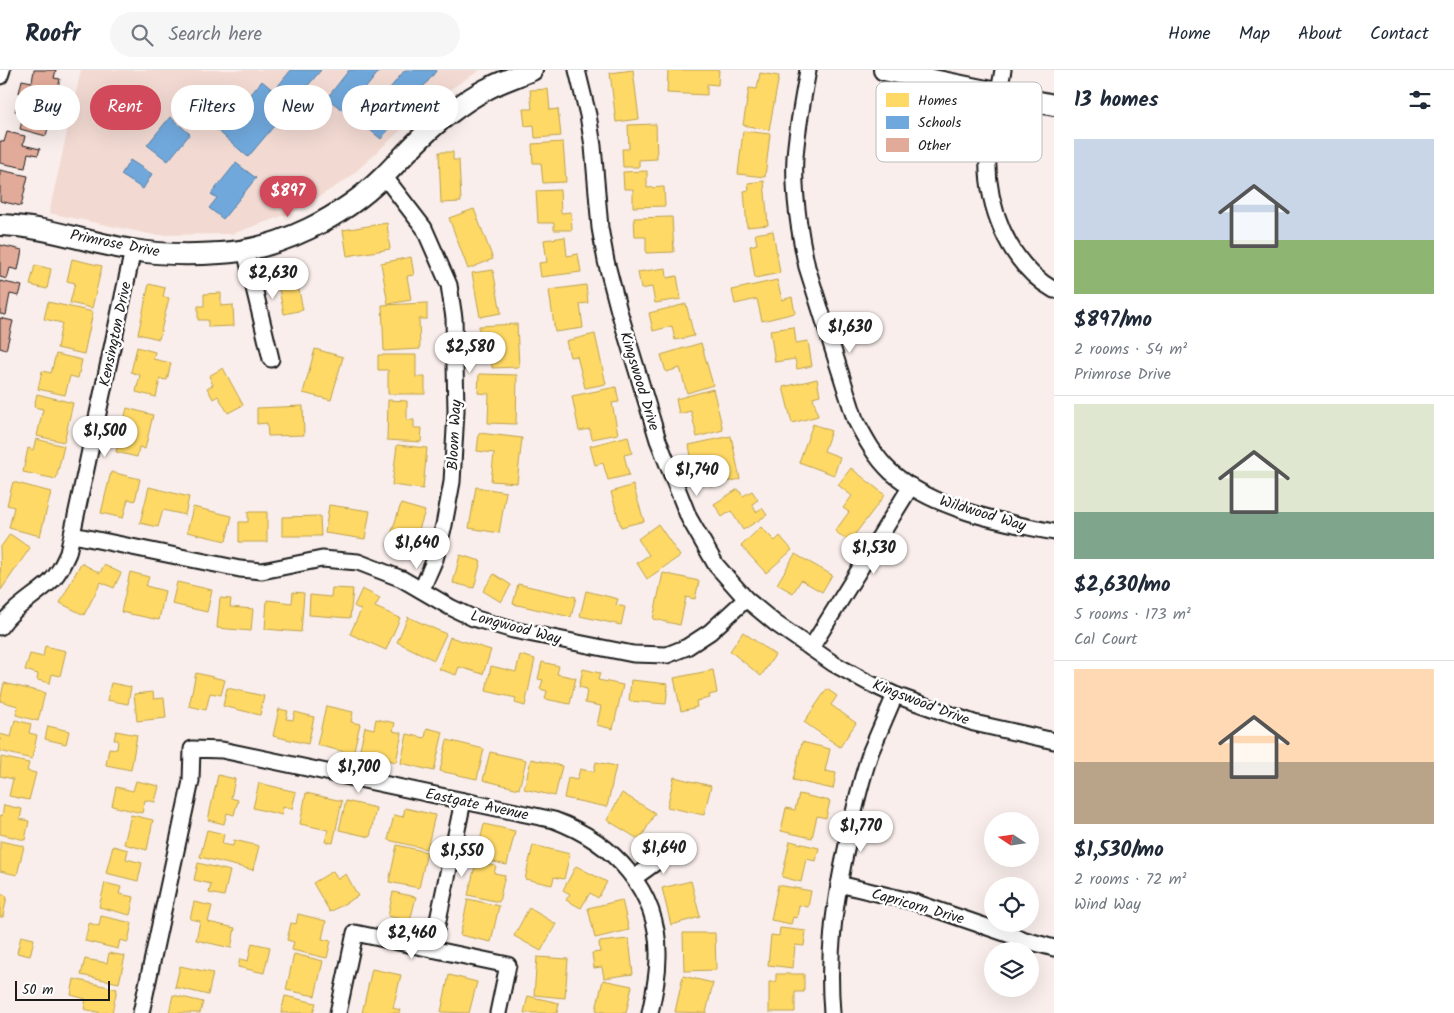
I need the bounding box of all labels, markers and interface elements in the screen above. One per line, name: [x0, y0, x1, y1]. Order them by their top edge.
search box: [110, 12, 460, 57]
text: Roofr: [25, 15, 80, 54]
text: Search here: [168, 20, 262, 50]
text: Home: [1168, 20, 1211, 49]
text: Map: [1239, 20, 1270, 49]
text: About: [1298, 20, 1342, 49]
text: Contact: [1370, 20, 1429, 49]
icon: search: [128, 21, 156, 49]
legend: [876, 82, 1042, 162]
text: 13 homes: [1074, 84, 1159, 117]
chip: Buy: [15, 85, 80, 130]
chip: Rent: [90, 85, 161, 130]
chip: Filters: [171, 85, 254, 130]
chip: New: [264, 85, 332, 130]
chip: Apartment: [342, 85, 458, 130]
icon: filters: [1406, 86, 1434, 114]
text: Homes: [918, 90, 957, 112]
text: Schools: [918, 112, 961, 134]
text: Other: [918, 135, 952, 157]
icon: home: [1209, 171, 1299, 261]
pin: $897: [258, 176, 318, 218]
text: $897: [271, 179, 305, 204]
street label: Primrose Drive: [68, 224, 162, 264]
pin: $2,630: [232, 258, 314, 300]
text: $2,630: [249, 261, 297, 286]
street label: Kensington Drive: [93, 279, 139, 389]
text: $897/mo: [1074, 304, 1152, 337]
pin: $1,630: [809, 312, 891, 354]
text: $1,630: [828, 315, 872, 340]
street label: Kingswood Drive: [613, 329, 666, 434]
pin: $2,580: [429, 332, 511, 374]
text: $2,580: [446, 335, 494, 360]
text: 2 rooms · 54 m²: [1074, 337, 1187, 362]
text: Primrose Drive: [1074, 362, 1171, 387]
street label: Bloom Way: [441, 398, 469, 471]
pin: $1,500: [64, 416, 146, 458]
text: $1,500: [83, 419, 127, 444]
icon: home: [1209, 437, 1299, 527]
pin: $1,740: [656, 454, 738, 497]
text: $1,740: [676, 458, 718, 483]
street label: Wildwood Way: [936, 489, 1030, 539]
pin: $1,640: [376, 528, 458, 570]
text: $1,640: [395, 531, 439, 556]
pin: $1,530: [833, 532, 915, 575]
text: $1,530: [852, 536, 896, 561]
text: $2,630/mo: [1074, 569, 1171, 602]
text: 5 rooms · 173 m²: [1074, 602, 1191, 627]
street label: Longwood Way: [468, 604, 565, 652]
text: Cal Court: [1074, 627, 1137, 652]
street label: Kingswood Drive: [869, 673, 973, 733]
icon: home: [1209, 702, 1299, 792]
pin: $1,700: [318, 752, 400, 794]
text: $1,700: [338, 755, 380, 780]
street label: Eastgate Avenue: [423, 782, 531, 828]
pin: $1,770: [820, 810, 902, 853]
north arrow: [984, 812, 1039, 868]
map controls: [984, 812, 1039, 997]
text: $1,770: [840, 814, 882, 839]
pin: $1,640: [623, 832, 705, 875]
text: $1,530/mo: [1074, 834, 1164, 867]
pin: $1,550: [421, 836, 503, 878]
text: $1,640: [642, 836, 686, 861]
text: $1,550: [441, 839, 483, 864]
text: 2 rooms · 72 m²: [1074, 867, 1186, 892]
button: locate: [984, 877, 1039, 932]
street label: Capricorn Drive: [869, 882, 967, 932]
text: Wind Way: [1074, 892, 1141, 917]
pin: $2,460: [371, 918, 453, 960]
text: $2,460: [388, 921, 436, 946]
button: layers: [984, 942, 1039, 997]
scale bar: [15, 978, 110, 1001]
text: 50 m: [22, 979, 53, 1001]

